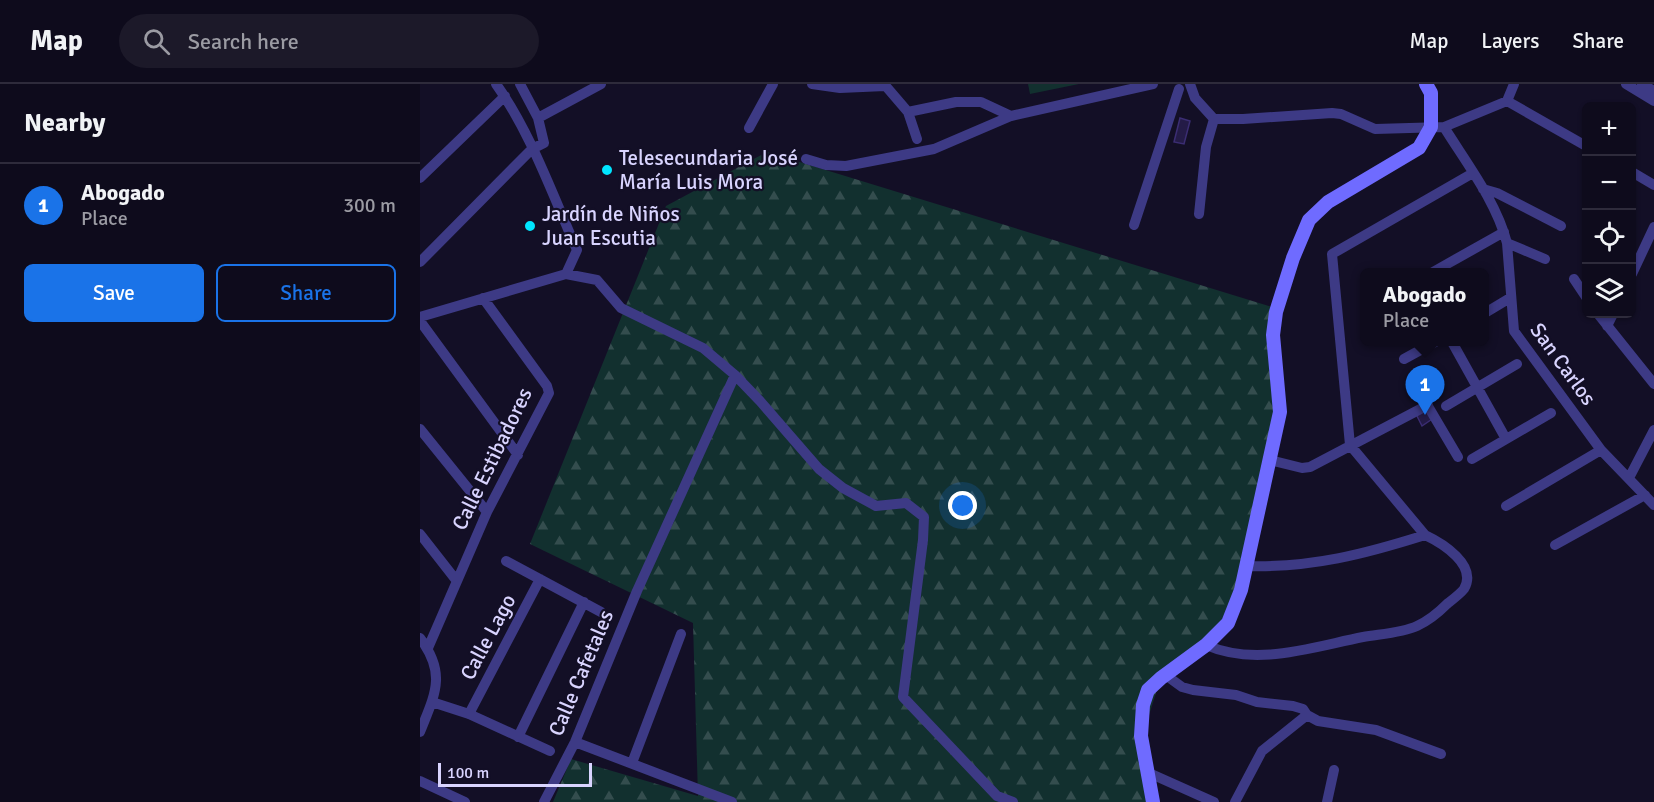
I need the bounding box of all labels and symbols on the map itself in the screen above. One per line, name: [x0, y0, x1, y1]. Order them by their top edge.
place label: Telesecundaria José María Luis Mora: [619, 145, 798, 195]
marker: Telesecundaria José María Luis Mora: [600, 163, 614, 177]
place label: Jardín de Niños Juan Escutia: [542, 201, 680, 251]
marker: Jardín de Niños Juan Escutia: [523, 219, 537, 233]
street label: San Carlos: [1524, 318, 1602, 410]
pin: 1: [1406, 366, 1444, 415]
street label: Calle Estibadores: [446, 384, 538, 534]
your location: [948, 491, 977, 520]
street label: Calle Lago: [455, 590, 521, 684]
street label: Calle Cafetales: [543, 606, 619, 740]
scale bar: [438, 760, 592, 788]

